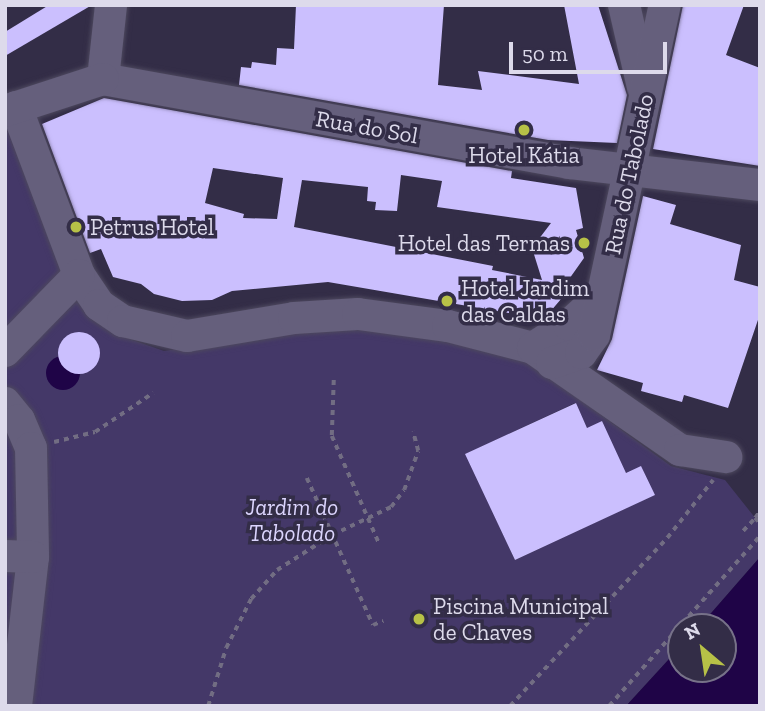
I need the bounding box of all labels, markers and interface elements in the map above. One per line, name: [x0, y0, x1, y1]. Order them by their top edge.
scale bar: [513, 28, 670, 72]
text: 50 m: [522, 41, 568, 66]
street label: Rua do Tabolado: [599, 91, 659, 257]
street label: Rua do Sol: [314, 104, 420, 150]
marker: Hotel Kátia: [516, 122, 532, 138]
place label: Hotel Kátia: [468, 141, 580, 169]
place label: Petrus Hotel: [90, 213, 214, 241]
marker: Petrus Hotel: [68, 219, 84, 235]
place label: Hotel das Termas: [397, 229, 570, 257]
marker: Hotel das Termas: [576, 235, 592, 251]
place label: Hotel Jardim das Caldas: [461, 274, 590, 328]
marker: Hotel Jardim das Caldas: [439, 293, 455, 309]
park label: Jardim do Tabolado: [246, 493, 338, 547]
place label: Piscina Municipal de Chaves: [433, 592, 609, 646]
marker: Piscina Municipal de Chaves: [411, 611, 427, 627]
north arrow: [667, 613, 737, 683]
text: N: [681, 617, 704, 645]

